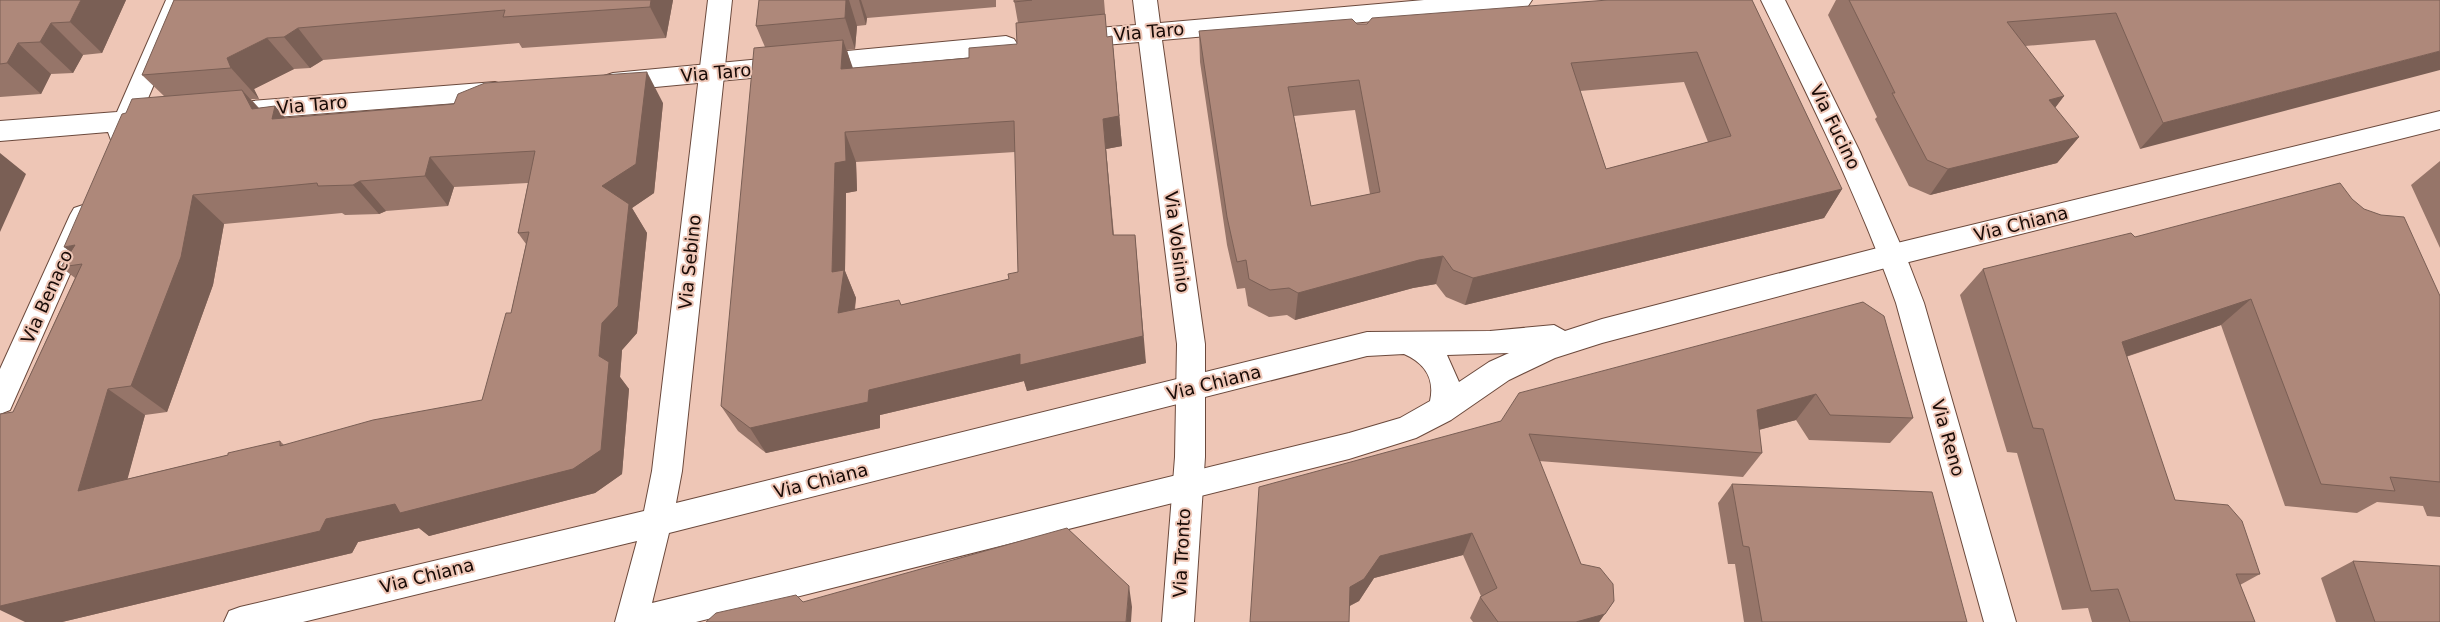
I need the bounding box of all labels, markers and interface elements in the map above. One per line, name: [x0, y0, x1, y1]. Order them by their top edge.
street label: Via Taro: [1113, 18, 1185, 45]
street label: Via Taro: [680, 59, 752, 86]
street label: Via Fucino: [1806, 81, 1865, 173]
street label: Via Taro: [276, 91, 348, 118]
street label: Via Volsinio: [1161, 190, 1194, 294]
street label: Via Chiana: [1972, 202, 2070, 245]
street label: Via Sebino: [674, 214, 705, 310]
street label: Via Benaco: [17, 247, 77, 347]
street label: Via Chiana: [1165, 361, 1263, 404]
street label: Via Reno: [1928, 397, 1969, 479]
street label: Via Chiana: [772, 459, 870, 502]
street label: Via Tronto: [1169, 508, 1194, 598]
street label: Via Chiana: [378, 554, 476, 597]

